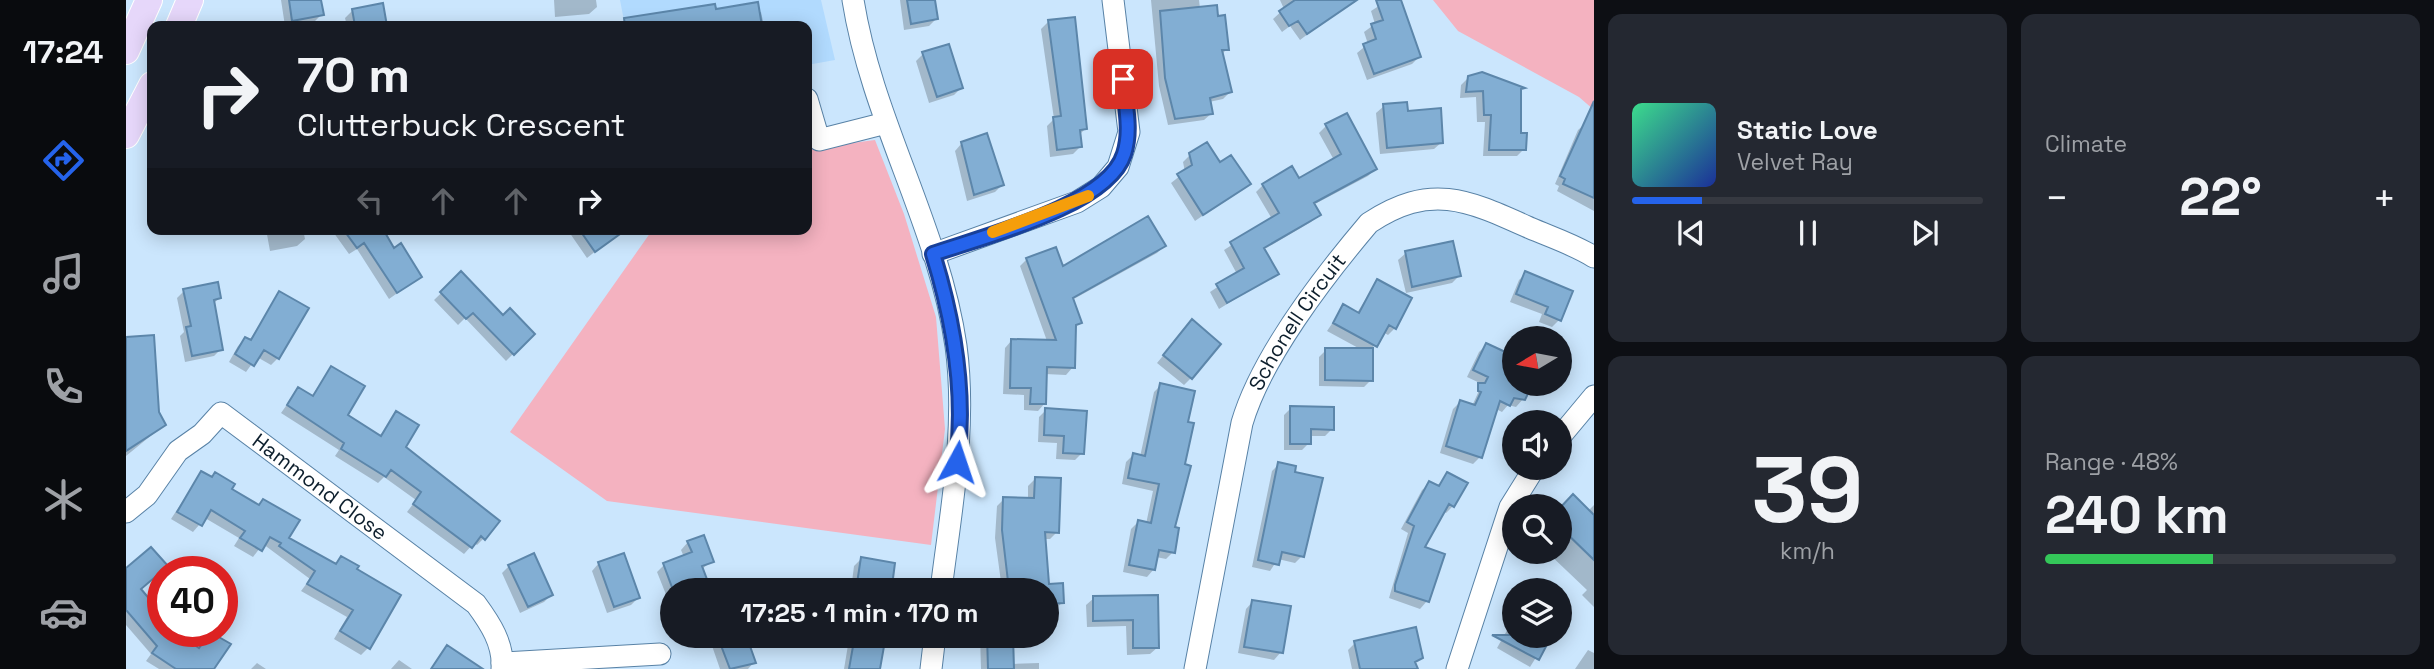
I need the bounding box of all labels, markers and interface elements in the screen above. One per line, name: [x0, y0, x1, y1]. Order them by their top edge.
text: 17:24: [23, 32, 103, 72]
text: 70 m: [297, 44, 410, 106]
icon: right: [182, 49, 273, 140]
pin: [1093, 49, 1153, 109]
icon: arrive: [1104, 60, 1142, 98]
text: Clutterbuck Crescent: [297, 105, 626, 145]
text: Static Love: [1737, 113, 1878, 147]
text: Climate: [2045, 129, 2127, 159]
icon: directions: [39, 136, 88, 185]
text: Velvet Ray: [1737, 147, 1853, 177]
text: 22°: [2179, 164, 2262, 230]
text: −: [2045, 174, 2069, 222]
text: +: [2372, 174, 2396, 222]
icon: left: [351, 182, 389, 220]
icon: ahead: [424, 182, 462, 220]
icon: ahead: [497, 182, 535, 220]
icon: right: [570, 182, 608, 220]
icon: previous: [1672, 214, 1710, 252]
icon: pause: [1789, 214, 1827, 252]
icon: next: [1906, 214, 1944, 252]
street label: Schonell Circuit: [1242, 248, 1352, 395]
icon: music: [39, 249, 88, 298]
north arrow: [1502, 326, 1572, 396]
map controls: [1502, 326, 1572, 648]
icon: phone: [39, 362, 88, 411]
button: sound: [1502, 410, 1572, 480]
position arrow: [920, 425, 994, 499]
street label: Hammond Close: [247, 427, 393, 546]
text: 39: [1752, 432, 1863, 549]
text: Range · 48%: [2045, 447, 2178, 477]
icon: climate: [39, 475, 88, 524]
text: 240 km: [2045, 482, 2229, 548]
button: search: [1502, 494, 1572, 564]
text: km/h: [1780, 536, 1835, 566]
speed limit sign: 40: [147, 556, 238, 647]
button: layers: [1502, 578, 1572, 648]
icon: car: [39, 588, 88, 637]
text: 17:25 · 1 min · 170 m: [741, 596, 978, 630]

